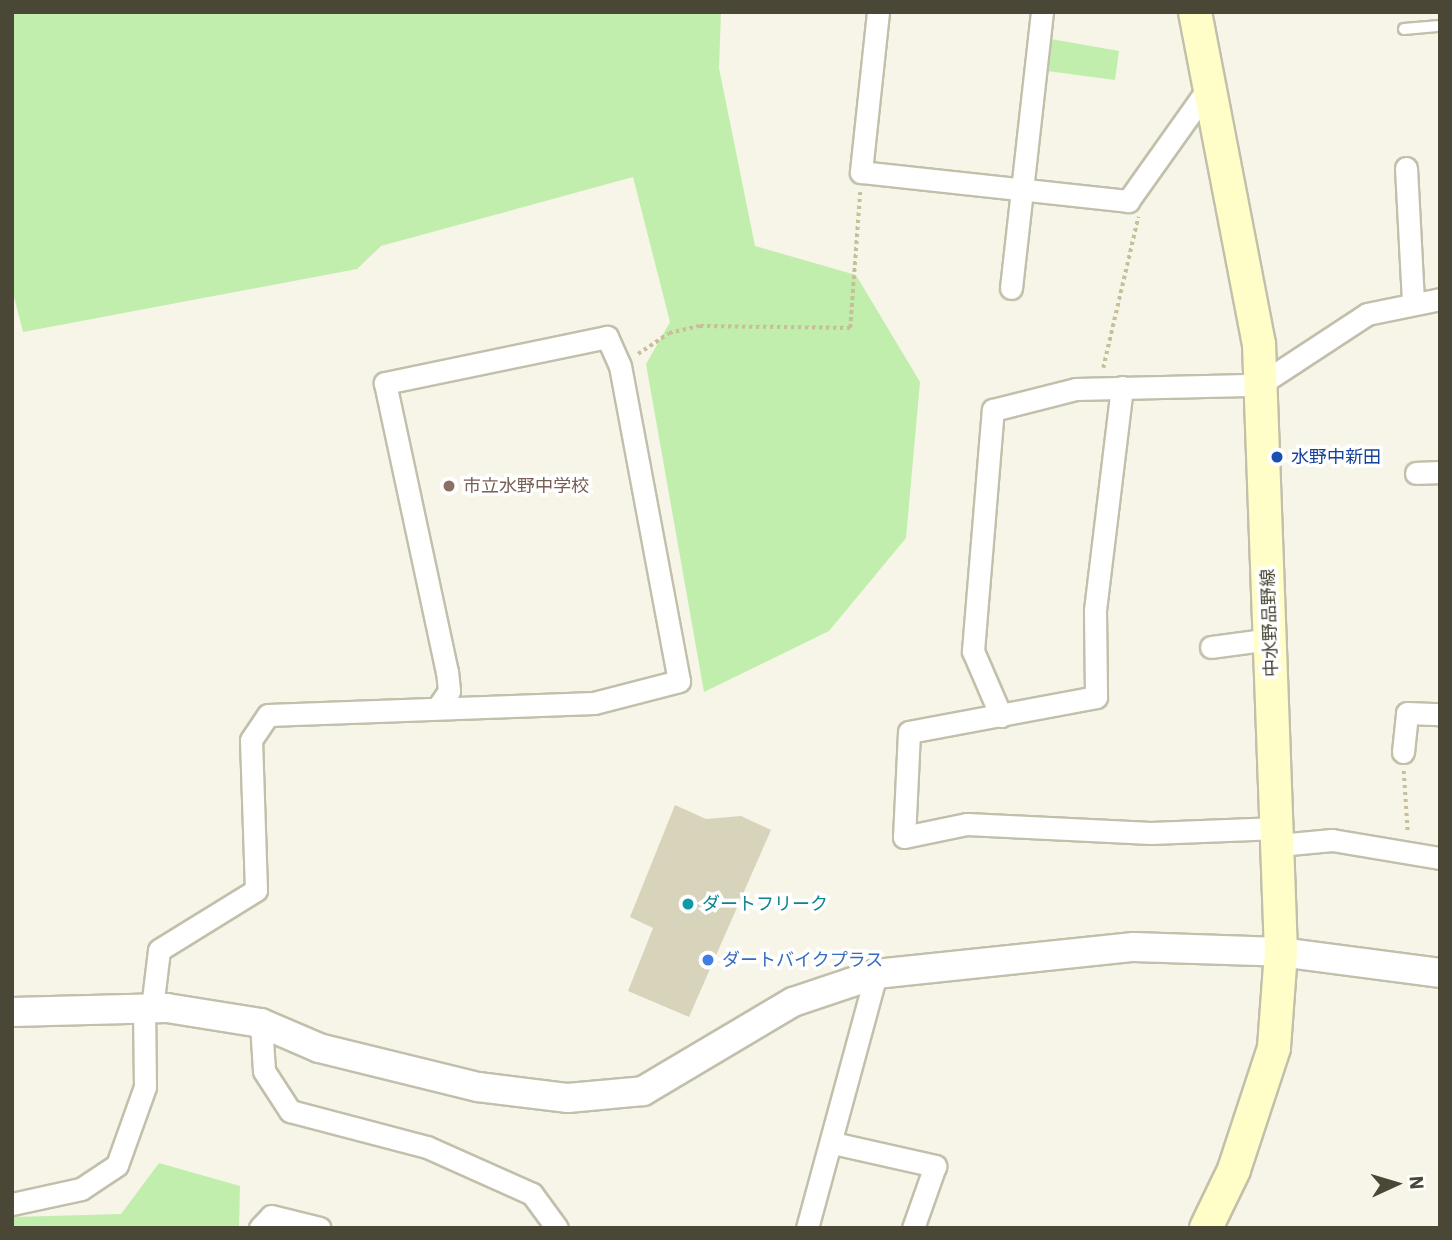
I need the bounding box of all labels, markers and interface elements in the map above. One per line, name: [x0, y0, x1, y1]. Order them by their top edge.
place label: 水野中新田: [1291, 446, 1381, 468]
marker: 水野中新田: [1269, 449, 1285, 465]
place label: 市立水野中学校: [463, 475, 589, 497]
marker: 市立水野中学校: [441, 478, 457, 494]
street label: 中水野品野線: [1257, 569, 1283, 677]
place label: ダートフリーク: [702, 893, 828, 915]
marker: ダートフリーク: [680, 896, 696, 912]
place label: ダートバイクプラス: [722, 949, 884, 971]
marker: ダートバイクプラス: [700, 952, 716, 968]
north arrow: [1361, 1149, 1431, 1219]
text: N: [1404, 1175, 1429, 1190]

